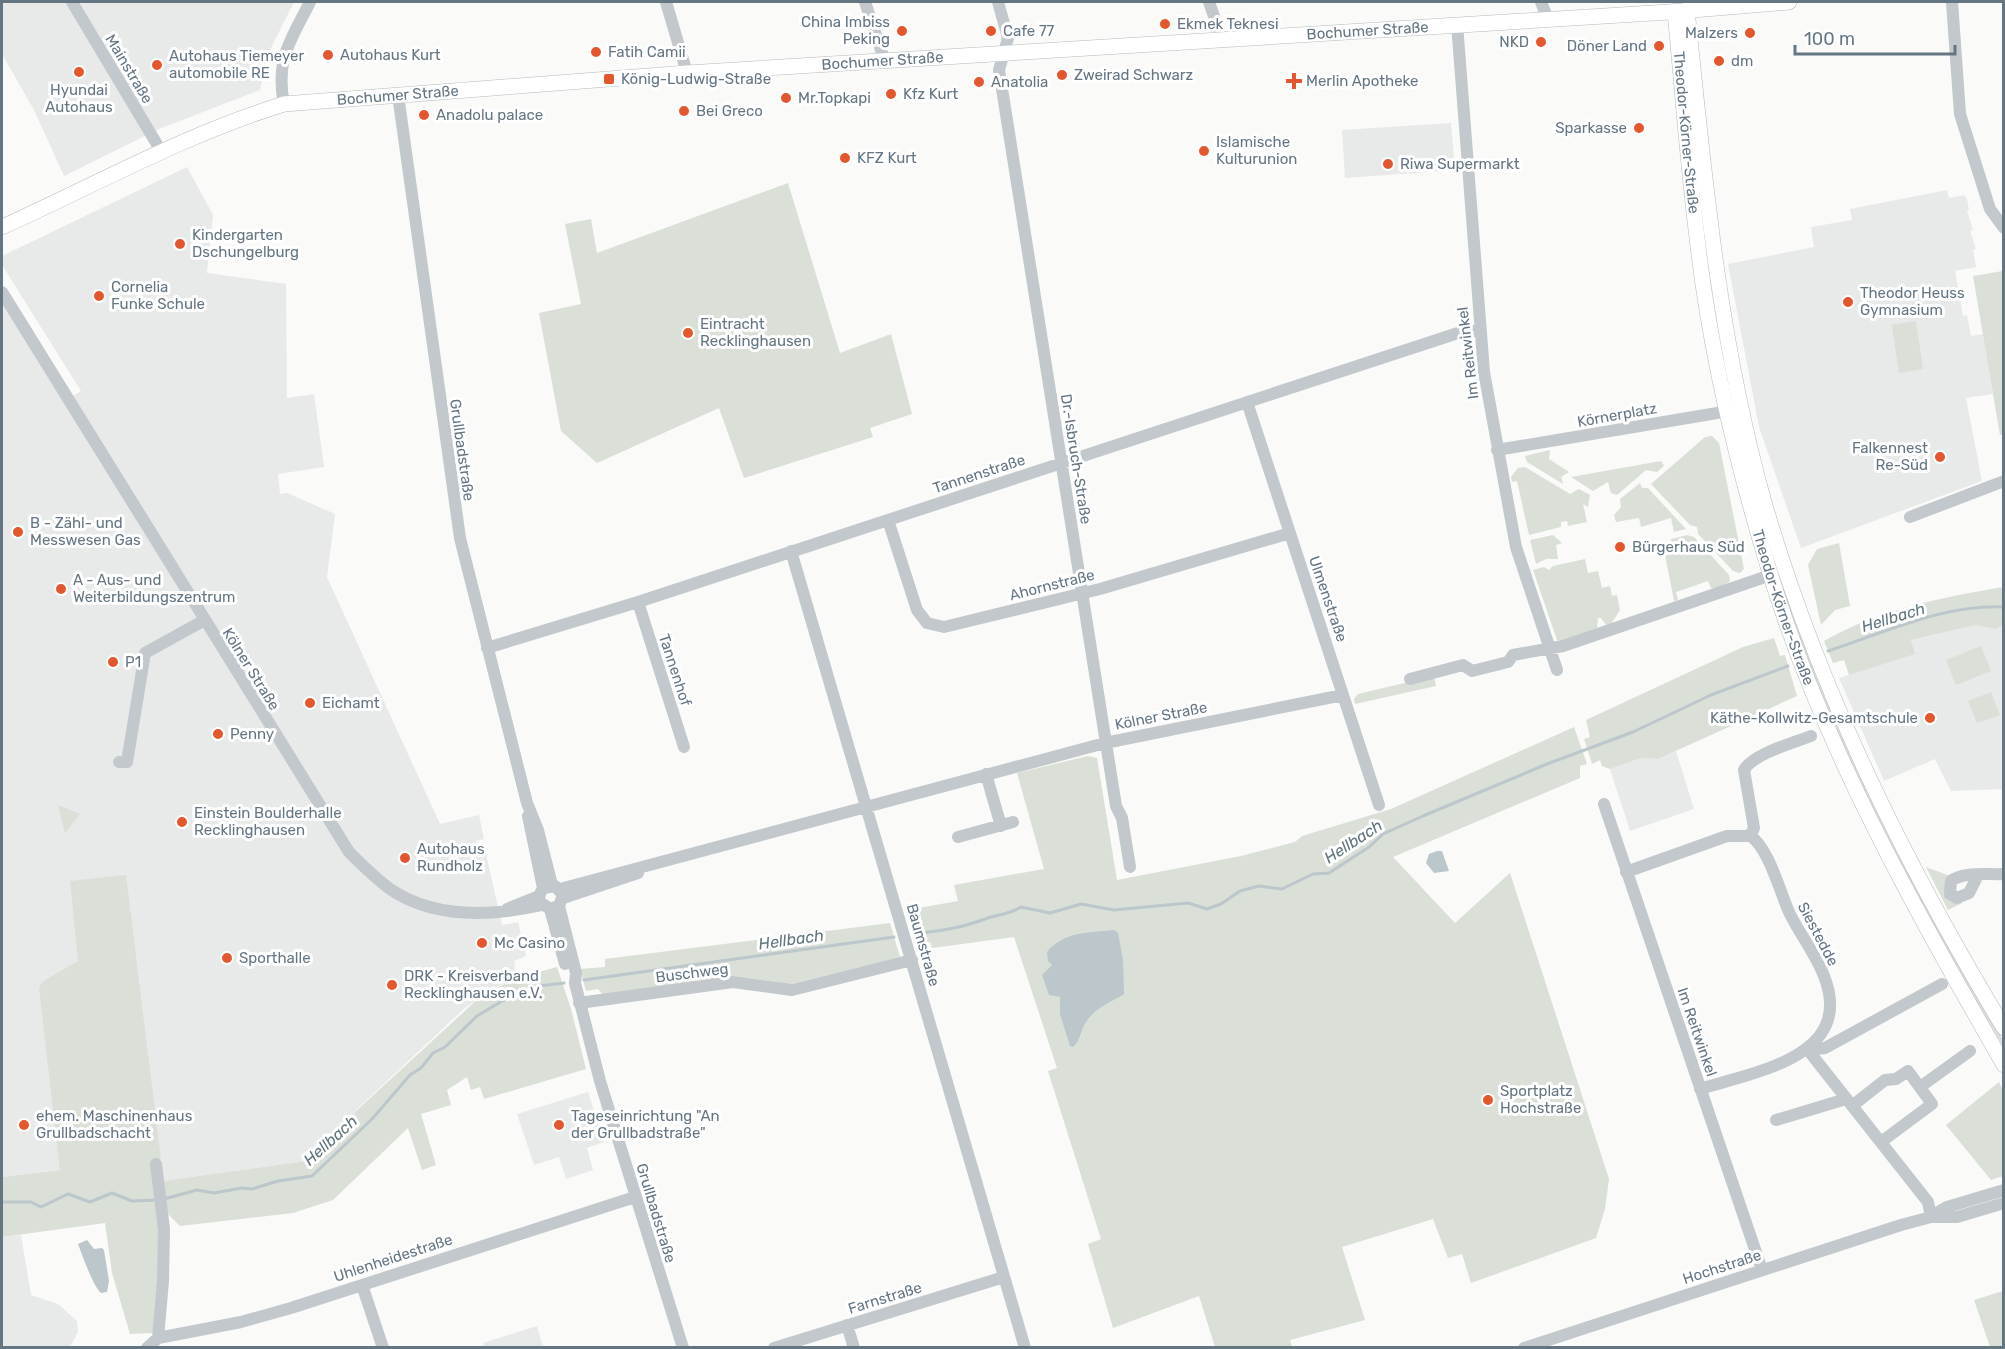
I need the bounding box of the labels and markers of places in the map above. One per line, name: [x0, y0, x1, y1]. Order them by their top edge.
place label: China Imbiss Peking: [801, 13, 890, 48]
place label: Ekmek Teknesi: [1177, 15, 1279, 33]
marker: Ekmek Teknesi: [1158, 17, 1172, 31]
place label: Cafe 77: [1003, 22, 1055, 40]
marker: China Imbiss Peking: [895, 24, 909, 38]
marker: Cafe 77: [984, 24, 998, 38]
place label: Malzers: [1685, 24, 1738, 42]
marker: Malzers: [1743, 26, 1757, 40]
place label: NKD: [1499, 33, 1529, 51]
marker: NKD: [1534, 35, 1548, 49]
place label: Döner Land: [1567, 37, 1647, 55]
marker: Döner Land: [1652, 39, 1666, 53]
place label: Fatih Camii: [608, 43, 686, 61]
marker: Fatih Camii: [589, 45, 603, 59]
place label: Autohaus Kurt: [340, 46, 441, 64]
place label: Autohaus Tiemeyer automobile RE: [169, 47, 304, 82]
marker: Autohaus Kurt: [321, 48, 335, 62]
place label: dm: [1731, 52, 1753, 70]
marker: dm: [1712, 54, 1726, 68]
marker: Autohaus Tiemeyer automobile RE: [150, 58, 164, 72]
marker: Hyundai Autohaus: [72, 65, 86, 79]
place label: Zweirad Schwarz: [1074, 66, 1193, 84]
marker: Zweirad Schwarz: [1055, 68, 1069, 82]
place label: König-Ludwig-Straße: [621, 70, 771, 88]
marker: König-Ludwig-Straße: [602, 72, 616, 86]
place label: Merlin Apotheke: [1306, 72, 1418, 90]
place label: Anatolia: [991, 73, 1048, 91]
marker: Merlin Apotheke: [1287, 74, 1301, 88]
marker: Anatolia: [972, 75, 986, 89]
place label: Hyundai Autohaus: [45, 81, 113, 116]
place label: Kfz Kurt: [903, 85, 958, 103]
marker: Kfz Kurt: [884, 87, 898, 101]
place label: Mr.Topkapi: [798, 89, 871, 107]
marker: Mr.Topkapi: [779, 91, 793, 105]
place label: Bei Greco: [696, 102, 763, 120]
marker: Bei Greco: [677, 104, 691, 118]
place label: Anadolu palace: [436, 106, 543, 124]
marker: Anadolu palace: [417, 108, 431, 122]
place label: Sparkasse: [1555, 119, 1627, 137]
marker: Sparkasse: [1632, 121, 1646, 135]
place label: Islamische Kulturunion: [1216, 133, 1297, 168]
marker: Islamische Kulturunion: [1197, 144, 1211, 158]
place label: KFZ Kurt: [857, 149, 917, 167]
marker: KFZ Kurt: [838, 151, 852, 165]
place label: Riwa Supermarkt: [1400, 155, 1520, 173]
marker: Riwa Supermarkt: [1381, 157, 1395, 171]
place label: Kindergarten Dschungelburg: [192, 226, 299, 261]
marker: Kindergarten Dschungelburg: [173, 237, 187, 251]
place label: Cornelia Funke Schule: [111, 278, 205, 313]
place label: Theodor Heuss Gymnasium: [1860, 284, 1965, 319]
marker: Cornelia Funke Schule: [92, 289, 106, 303]
marker: Theodor Heuss Gymnasium: [1841, 295, 1855, 309]
place label: Eintracht Recklinghausen: [700, 315, 811, 350]
marker: Eintracht Recklinghausen: [681, 326, 695, 340]
place label: Falkennest Re-Süd: [1852, 439, 1928, 474]
marker: Falkennest Re-Süd: [1933, 450, 1947, 464]
place label: B - Zähl- und Messwesen Gas: [30, 514, 141, 549]
marker: B - Zähl- und Messwesen Gas: [11, 525, 25, 539]
place label: Bürgerhaus Süd: [1632, 538, 1745, 556]
marker: Bürgerhaus Süd: [1613, 540, 1627, 554]
place label: A - Aus- und Weiterbildungszentrum: [73, 571, 235, 606]
marker: A - Aus- und Weiterbildungszentrum: [54, 582, 68, 596]
place label: P1: [125, 653, 141, 671]
marker: P1: [106, 655, 120, 669]
place label: Eichamt: [322, 694, 380, 712]
marker: Eichamt: [303, 696, 317, 710]
place label: Käthe-Kollwitz-Gesamtschule: [1710, 709, 1918, 727]
marker: Käthe-Kollwitz-Gesamtschule: [1923, 711, 1937, 725]
place label: Penny: [230, 725, 274, 743]
marker: Penny: [211, 727, 225, 741]
place label: Einstein Boulderhalle Recklinghausen: [194, 804, 342, 839]
marker: Einstein Boulderhalle Recklinghausen: [175, 815, 189, 829]
place label: Autohaus Rundholz: [417, 840, 485, 875]
marker: Autohaus Rundholz: [398, 851, 412, 865]
place label: Mc Casino: [494, 934, 565, 952]
marker: Mc Casino: [475, 936, 489, 950]
place label: Sporthalle: [239, 949, 311, 967]
marker: Sporthalle: [220, 951, 234, 965]
place label: DRK - Kreisverband Recklinghausen e.V.: [404, 967, 542, 1002]
marker: DRK - Kreisverband Recklinghausen e.V.: [385, 978, 399, 992]
place label: Sportplatz Hochstraße: [1500, 1082, 1581, 1117]
marker: Sportplatz Hochstraße: [1481, 1093, 1495, 1107]
place label: ehem. Maschinenhaus Grullbadschacht: [36, 1107, 193, 1142]
place label: Tageseinrichtung "An der Grullbadstraße": [571, 1107, 720, 1142]
marker: ehem. Maschinenhaus Grullbadschacht: [17, 1118, 31, 1132]
marker: Tageseinrichtung "An der Grullbadstraße": [552, 1118, 566, 1132]

